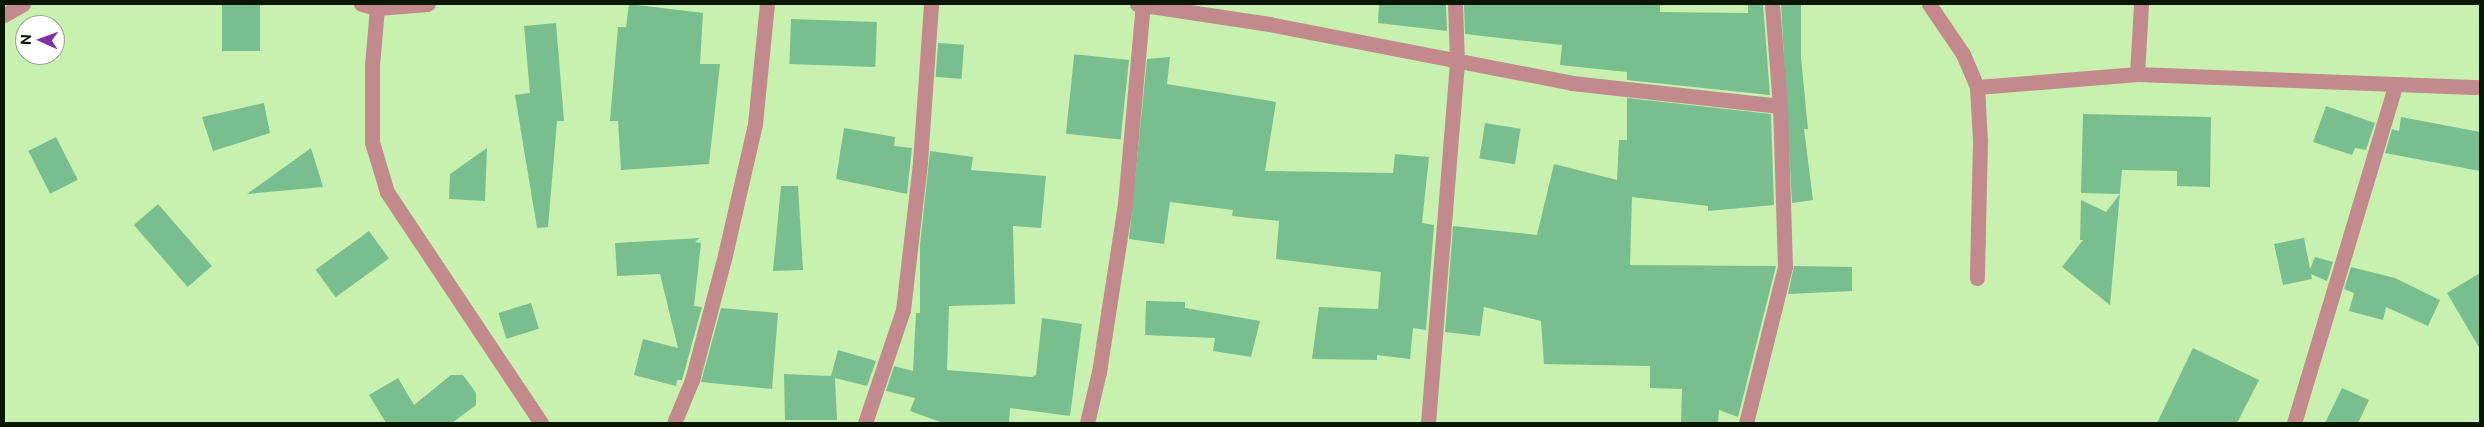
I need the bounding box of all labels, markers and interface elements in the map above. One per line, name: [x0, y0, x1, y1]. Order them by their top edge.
north arrow: [15, 15, 65, 65]
text: N: [18, 34, 34, 45]

